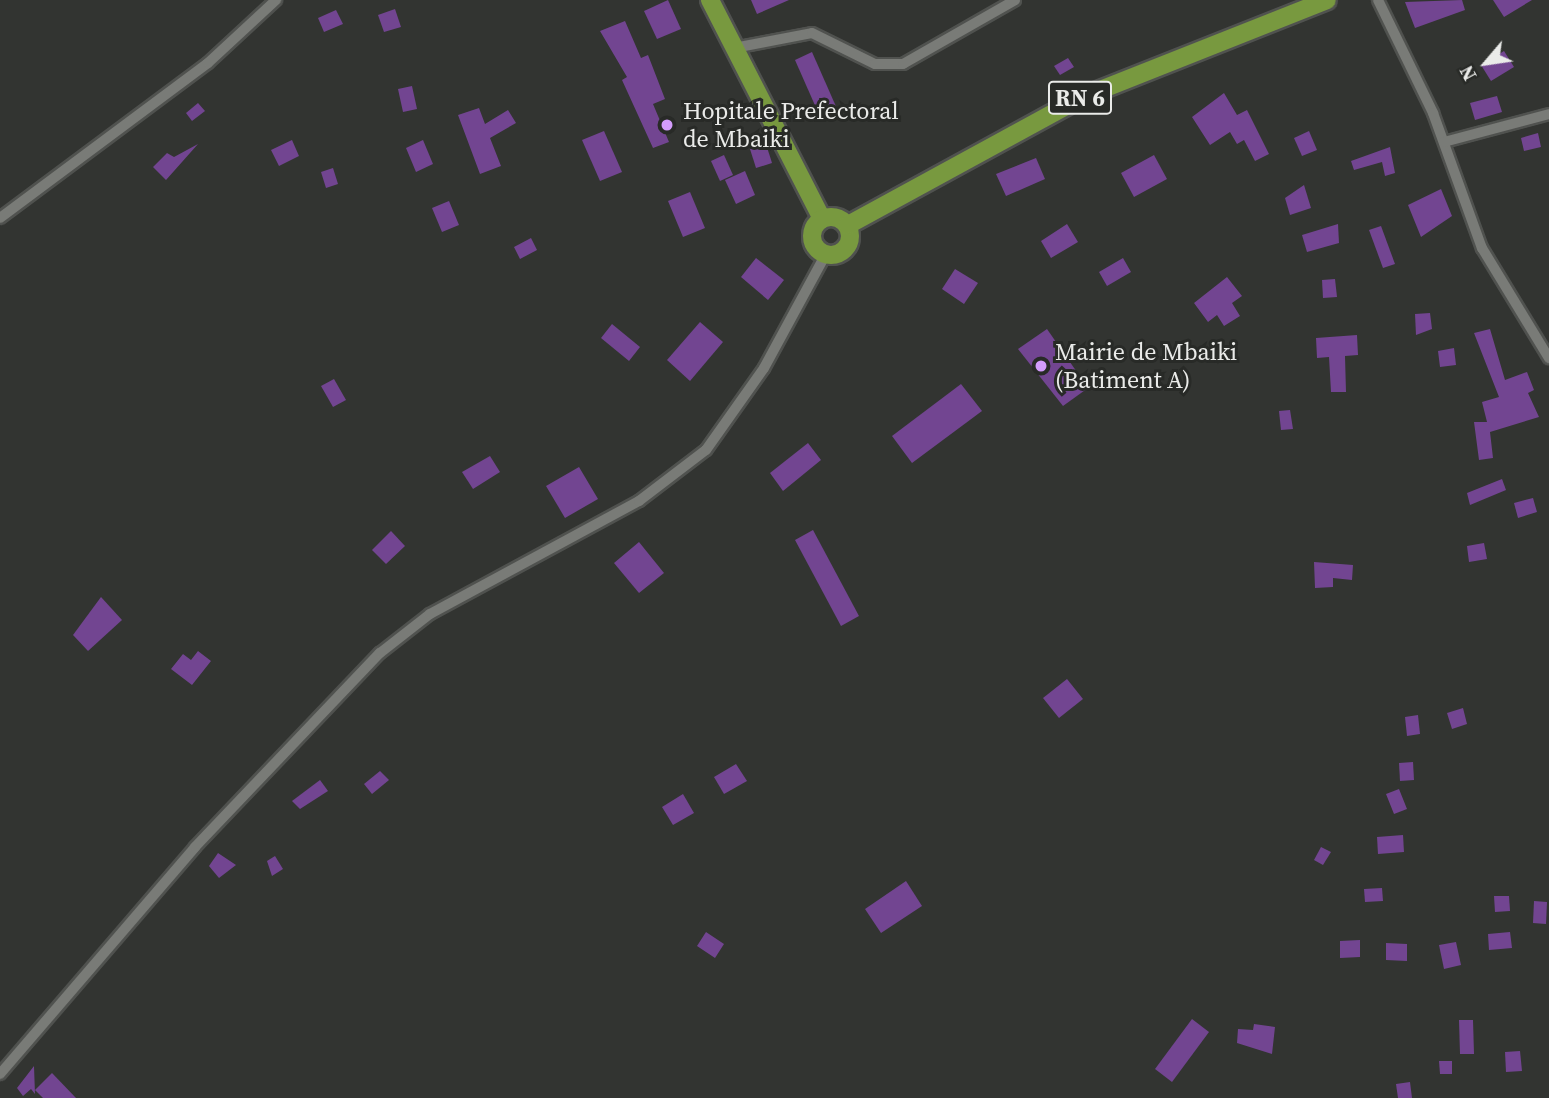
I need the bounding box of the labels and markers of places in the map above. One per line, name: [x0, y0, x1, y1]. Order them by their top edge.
place label: Hopitale Prefectoral de Mbaiki: [683, 97, 899, 153]
marker: Hopitale Prefectoral de Mbaiki: [657, 115, 677, 135]
place label: Mairie de Mbaiki (Batiment A): [1055, 338, 1237, 394]
marker: Mairie de Mbaiki (Batiment A): [1033, 358, 1049, 374]

